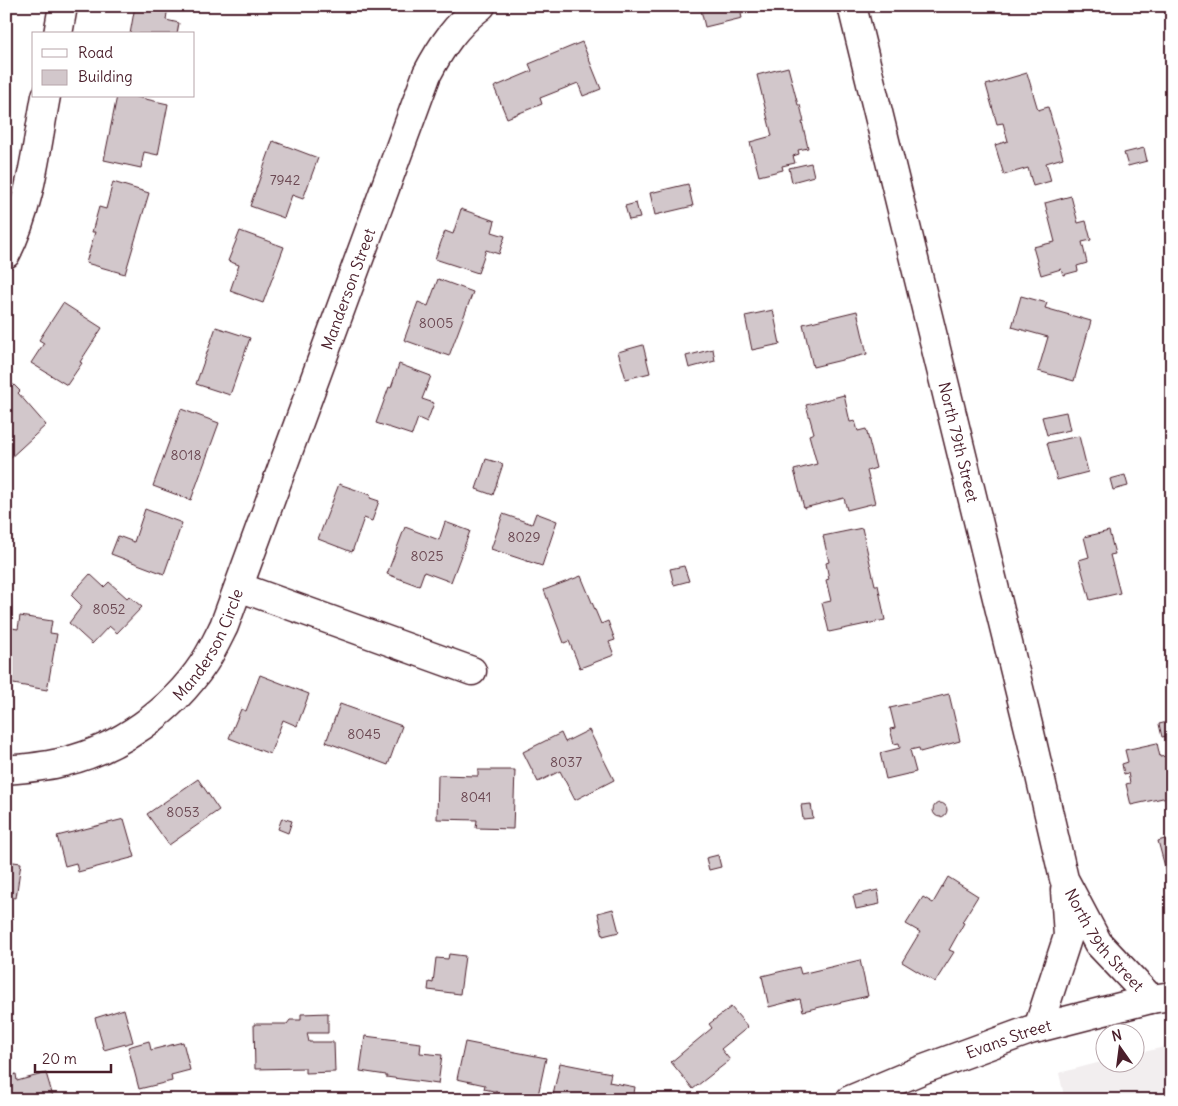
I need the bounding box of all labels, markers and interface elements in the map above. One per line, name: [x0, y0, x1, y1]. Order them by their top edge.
legend: [32, 32, 195, 98]
text: Road: [78, 43, 113, 62]
text: Building: [78, 67, 133, 86]
house number: 7942: [270, 171, 301, 189]
street label: Manderson Street: [317, 225, 380, 352]
house number: 8005: [419, 314, 453, 332]
street label: North 79th Street: [934, 380, 983, 505]
house number: 8018: [171, 446, 201, 464]
house number: 8029: [508, 528, 541, 546]
house number: 8025: [411, 547, 444, 565]
street label: Manderson Circle: [168, 586, 247, 705]
house number: 8052: [93, 600, 126, 618]
house number: 8045: [347, 725, 381, 743]
house number: 8037: [550, 753, 582, 771]
house number: 8041: [461, 788, 491, 806]
house number: 8053: [166, 803, 200, 821]
street label: North 79th Street: [1061, 885, 1149, 996]
street label: Evans Street: [963, 1015, 1054, 1063]
north arrow: [1096, 1024, 1146, 1074]
text: N: [1110, 1025, 1124, 1045]
scale bar: [35, 1041, 111, 1073]
text: 20 m: [42, 1049, 77, 1068]

